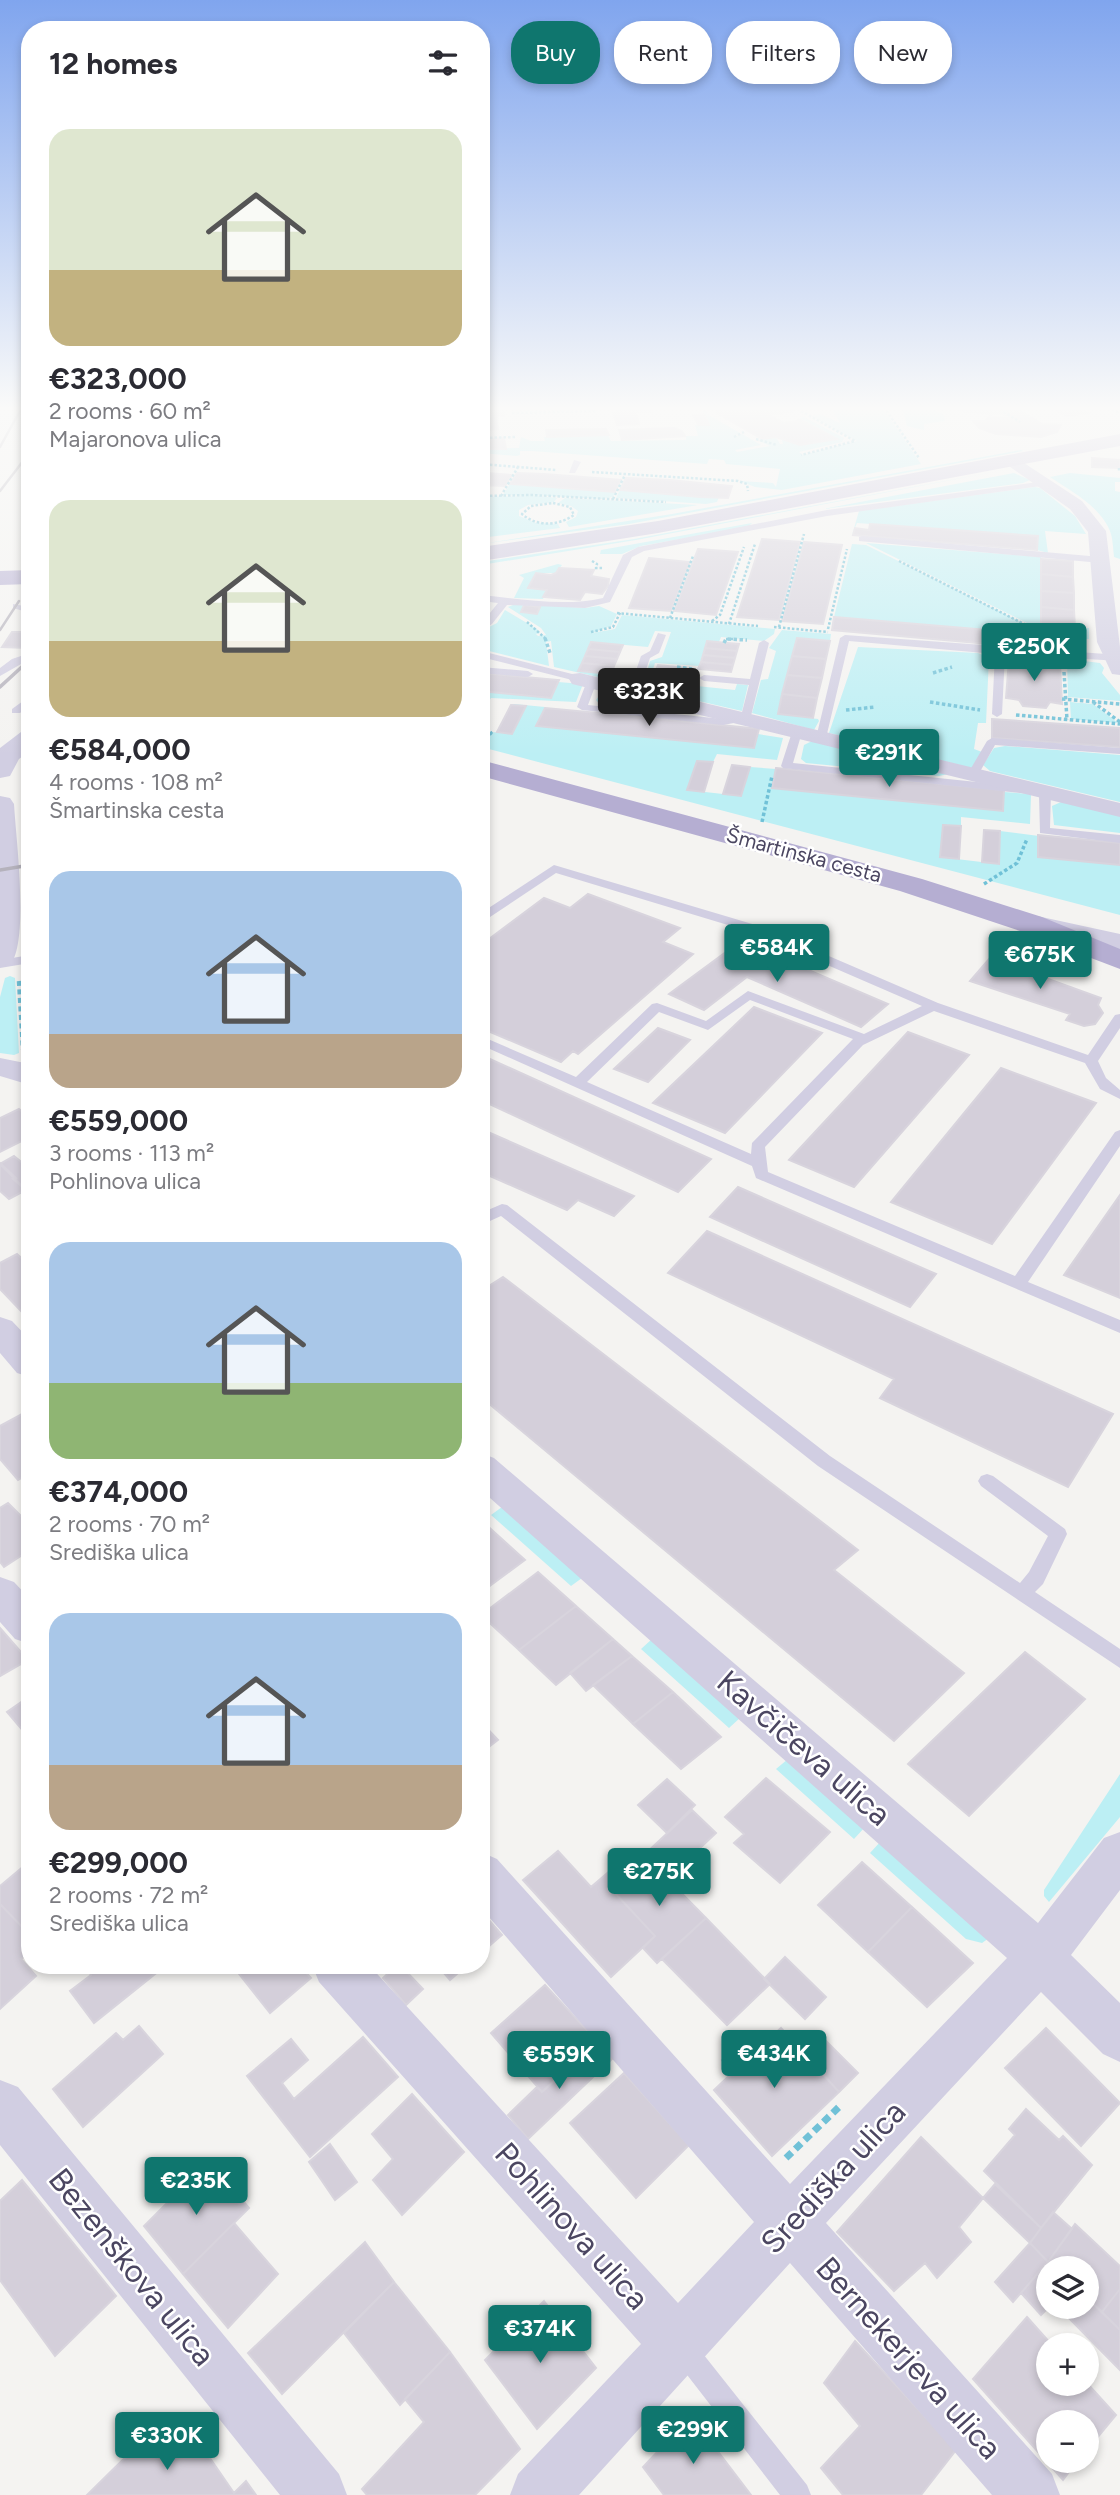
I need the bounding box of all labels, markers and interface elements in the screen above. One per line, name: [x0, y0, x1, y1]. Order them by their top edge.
chip: Buy: [511, 21, 600, 84]
chip: Rent: [614, 21, 712, 84]
chip: Filters: [726, 21, 840, 84]
chip: New: [854, 21, 952, 84]
icon: filters: [424, 44, 462, 82]
text: 12 homes: [49, 45, 177, 82]
icon: home: [193, 174, 319, 300]
text: €323,000: [49, 360, 187, 397]
text: 2 rooms · 60 m²: [49, 397, 211, 425]
text: Majaronova ulica: [49, 425, 222, 453]
icon: home: [193, 545, 319, 671]
pin: €250K: [985, 624, 1083, 683]
text: €250K: [998, 632, 1070, 660]
pin: €323K: [600, 668, 698, 728]
text: €323K: [614, 677, 684, 705]
pin: €291K: [840, 730, 938, 789]
text: €584,000: [49, 731, 191, 768]
text: €291K: [855, 738, 923, 766]
text: 4 rooms · 108 m²: [49, 768, 223, 796]
text: Šmartinska cesta: [49, 796, 224, 824]
street label: Šmartinska cesta: [724, 822, 885, 887]
icon: home: [193, 916, 319, 1042]
pin: €584K: [728, 925, 826, 984]
pin: €675K: [991, 932, 1089, 991]
text: €584K: [740, 933, 814, 961]
text: €675K: [1005, 940, 1075, 968]
text: €559,000: [49, 1102, 188, 1139]
text: 3 rooms · 113 m²: [49, 1139, 214, 1167]
text: Pohlinova ulica: [49, 1167, 201, 1195]
icon: home: [193, 1287, 319, 1413]
text: €374,000: [49, 1473, 188, 1510]
text: 2 rooms · 70 m²: [49, 1510, 210, 1538]
text: Središka ulica: [49, 1538, 189, 1566]
icon: home: [193, 1658, 319, 1784]
street label: Kavčičeva ulica: [710, 1662, 898, 1834]
text: €299,000: [49, 1844, 188, 1881]
pin: €275K: [610, 1848, 708, 1908]
text: €275K: [624, 1857, 694, 1885]
text: 2 rooms · 72 m²: [49, 1881, 208, 1909]
text: Središka ulica: [49, 1909, 189, 1937]
pin: €434K: [725, 2030, 823, 2090]
pin: €559K: [510, 2032, 608, 2091]
text: €434K: [737, 2039, 811, 2067]
text: €559K: [523, 2040, 595, 2068]
street label: Središka ulica: [753, 2093, 913, 2261]
street label: Pohlinova ulica: [487, 2135, 657, 2317]
pin: €235K: [147, 2158, 245, 2217]
street label: Bezenškova ulica: [41, 2161, 223, 2373]
text: €235K: [161, 2166, 231, 2194]
street label: Bernekerjeva ulica: [808, 2249, 1010, 2467]
map controls: [1036, 2256, 1099, 2473]
button: layers: [1036, 2256, 1099, 2319]
pin: €374K: [491, 2306, 589, 2365]
text: €374K: [504, 2314, 576, 2342]
button: +: [1036, 2333, 1099, 2396]
pin: €299K: [644, 2406, 742, 2466]
button: −: [1036, 2410, 1099, 2473]
pin: €330K: [118, 2412, 216, 2472]
text: €299K: [657, 2415, 729, 2443]
text: €330K: [131, 2421, 203, 2449]

